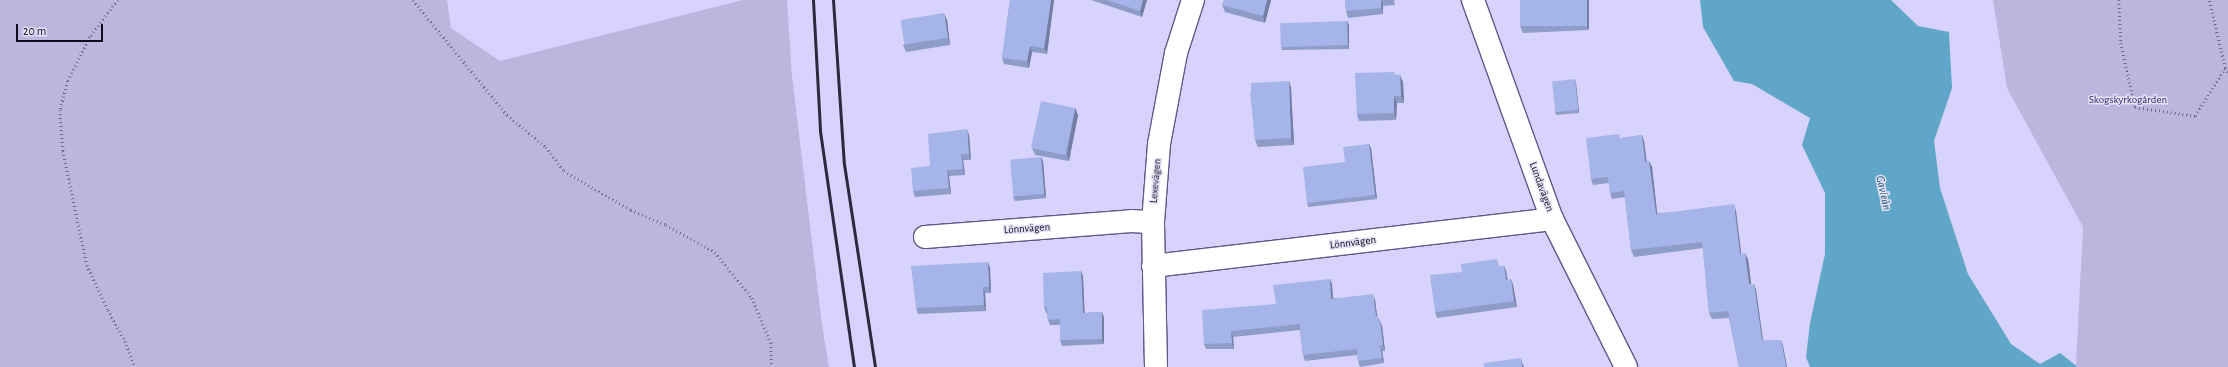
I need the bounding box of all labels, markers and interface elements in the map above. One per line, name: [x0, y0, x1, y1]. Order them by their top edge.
scale bar: [18, 16, 105, 42]
text: 20 m: [23, 25, 46, 37]
park label: Skogskyrkogården: [2089, 93, 2167, 107]
street label: Lexevägen: [1147, 158, 1165, 204]
street label: Lundavägen: [1526, 160, 1556, 214]
water label: Gavleån: [1872, 174, 1894, 212]
street label: Lönnvägen: [1003, 221, 1051, 237]
street label: Lönnvägen: [1329, 234, 1377, 252]

